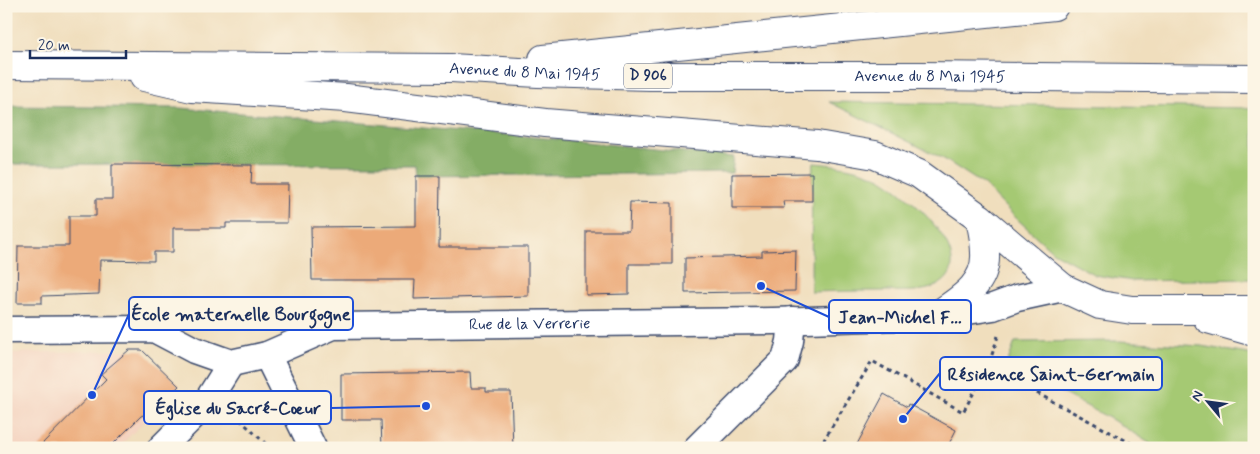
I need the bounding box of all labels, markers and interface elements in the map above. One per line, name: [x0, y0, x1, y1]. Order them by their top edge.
scale bar: [30, 28, 126, 60]
text: 20 m: [38, 36, 70, 56]
street label: Avenue du 8 Mai 1945: [449, 57, 601, 85]
road number: D 906: [624, 64, 672, 88]
street label: Avenue du 8 Mai 1945: [854, 66, 1005, 87]
callout: École maternelle Bourgogne: [129, 297, 353, 330]
callout: Jean-Michel F...: [829, 300, 971, 333]
text: École maternelle Bourgogne: [131, 302, 351, 329]
text: Jean-Michel F...: [838, 306, 962, 330]
street label: Rue de la Verrerie: [469, 313, 590, 335]
callout: Résidence Saint-Germain: [940, 357, 1162, 390]
text: Résidence Saint-Germain: [948, 363, 1155, 387]
north arrow: [1182, 376, 1232, 426]
text: N: [1187, 388, 1208, 405]
callout: Église du Sacré-Cœur: [144, 391, 331, 424]
text: Église du Sacré-Cœur: [155, 396, 321, 421]

